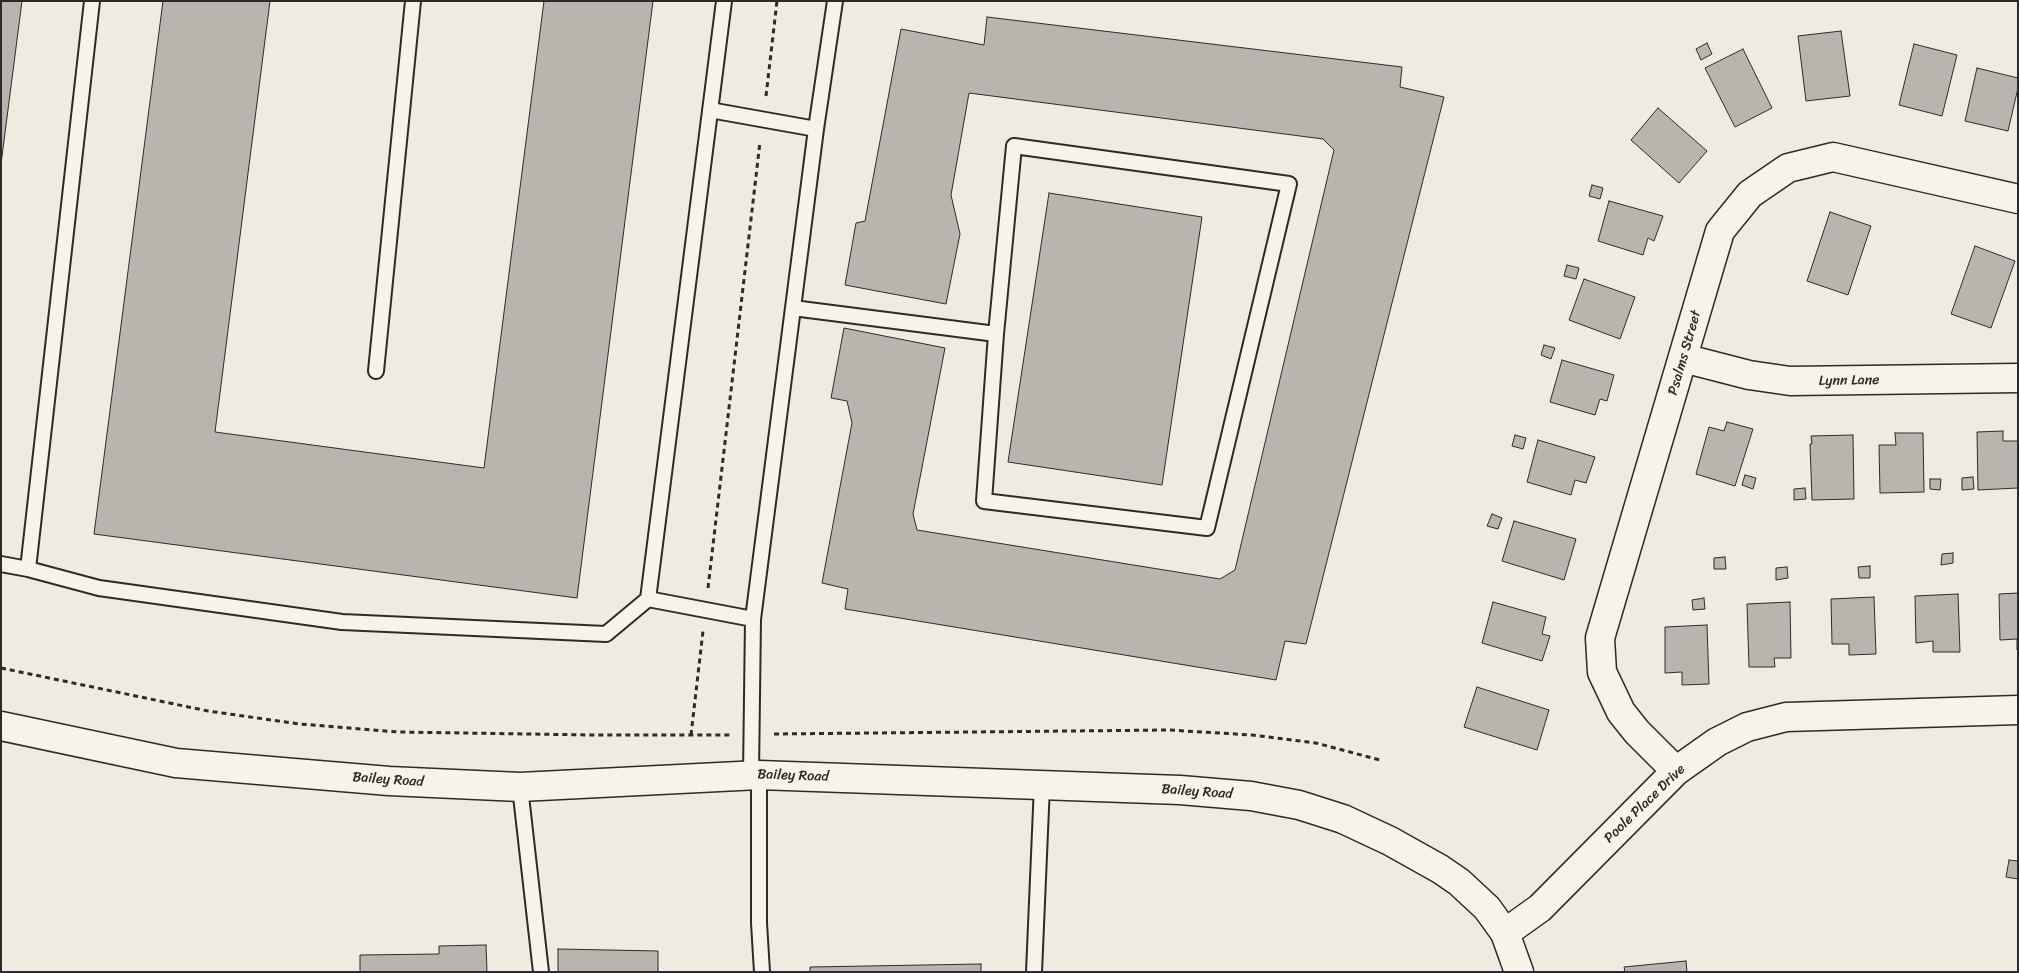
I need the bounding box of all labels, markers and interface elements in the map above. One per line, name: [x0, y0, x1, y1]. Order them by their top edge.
street label: Psalms Street: [1665, 309, 1705, 397]
street label: Lynn Lane: [1818, 372, 1880, 390]
street label: Poole Place Drive: [1601, 761, 1689, 847]
street label: Bailey Road: [757, 766, 829, 786]
street label: Bailey Road: [352, 769, 424, 791]
street label: Bailey Road: [1161, 781, 1233, 803]

